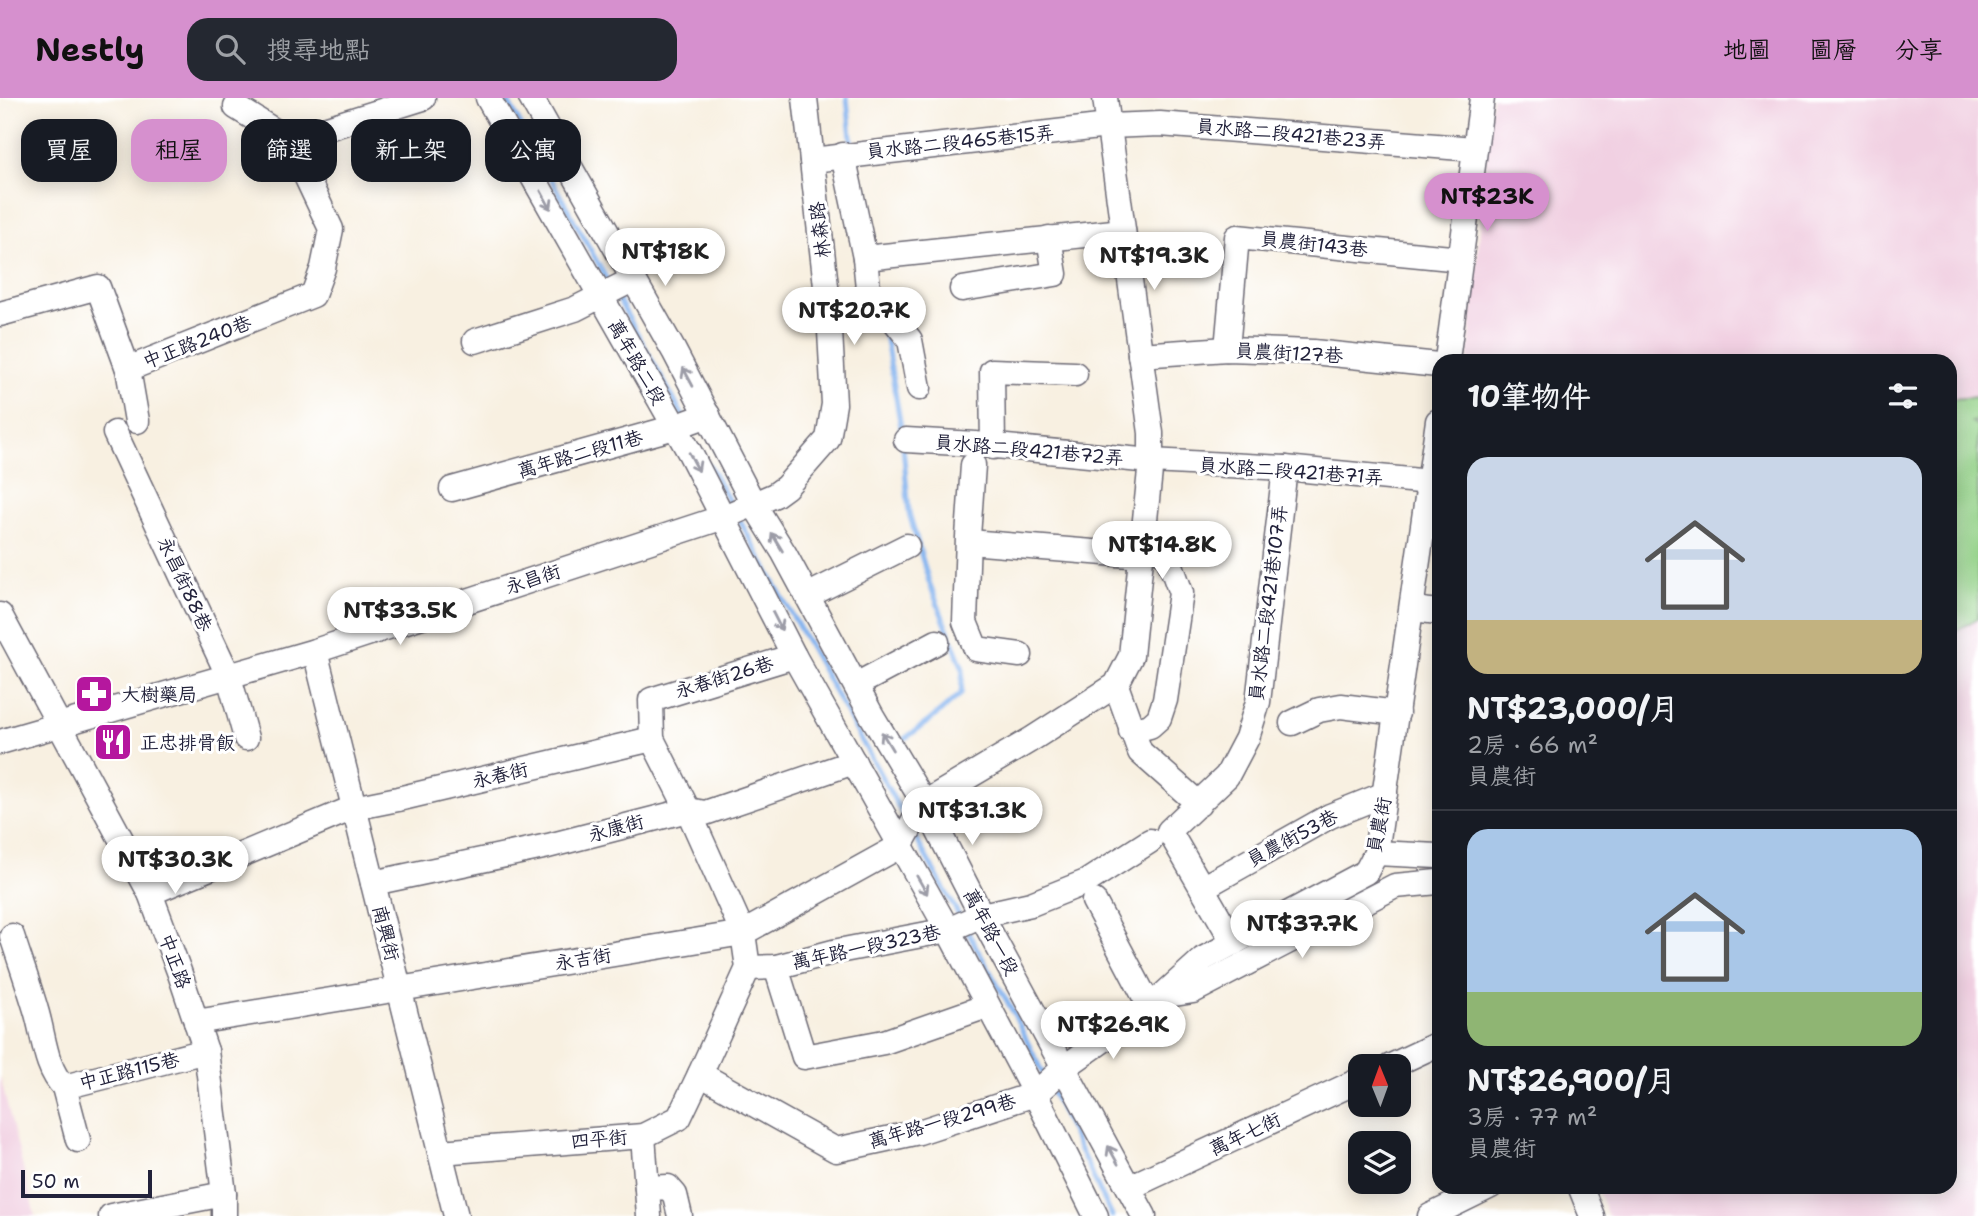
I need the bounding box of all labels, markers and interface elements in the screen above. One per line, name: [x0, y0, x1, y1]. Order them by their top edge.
search box: [187, 18, 677, 81]
text: Nestly: [35, 27, 145, 72]
icon: search: [211, 30, 249, 68]
text: 搜尋地點: [267, 32, 371, 67]
text: 地圖: [1723, 34, 1771, 66]
text: 圖層: [1809, 34, 1857, 66]
text: 分享: [1895, 34, 1943, 66]
street label: 員水路二段421巷23弄: [1195, 113, 1387, 155]
chip: 買屋: [21, 119, 117, 182]
chip: 租屋: [131, 119, 227, 182]
chip: 篩選: [241, 119, 337, 182]
chip: 新上架: [351, 119, 471, 182]
chip: 公寓: [485, 119, 581, 182]
street label: 員水路二段465巷15弄: [865, 120, 1055, 164]
pin: NT$23K: [1430, 174, 1544, 233]
text: NT$23K: [1440, 181, 1534, 211]
one-way arrow: [540, 189, 553, 210]
street label: 林森路: [804, 200, 836, 260]
street label: 員農街143巷: [1259, 226, 1369, 262]
pin: NT$18K: [608, 228, 722, 288]
pin: NT$19.3K: [1082, 232, 1226, 292]
text: NT$18K: [621, 236, 709, 266]
text: NT$19.3K: [1099, 240, 1209, 270]
pin: NT$20.7K: [782, 288, 926, 347]
text: NT$20.7K: [798, 295, 910, 325]
street label: 中正路240巷: [139, 310, 255, 374]
street label: 萬年路二段: [602, 315, 672, 409]
street label: 員農街127巷: [1234, 338, 1344, 368]
one-way arrow: [681, 367, 694, 388]
text: 10筆物件: [1467, 376, 1591, 417]
icon: filters: [1884, 377, 1922, 415]
street label: 萬年路二段11巷: [514, 424, 646, 484]
street label: 員水路二段421巷72弄: [933, 429, 1125, 471]
one-way arrow: [688, 451, 702, 471]
street label: 員水路二段421巷71弄: [1198, 452, 1384, 490]
icon: home: [1632, 502, 1758, 628]
street label: 員水路二段421巷107弄: [1244, 503, 1292, 703]
pin: NT$14.8K: [1090, 522, 1234, 581]
text: NT$14.8K: [1108, 529, 1216, 559]
street label: 永昌街88巷: [152, 532, 218, 636]
one-way arrow: [769, 532, 783, 552]
street label: 永昌街: [502, 558, 564, 600]
pin: NT$33.5K: [328, 588, 472, 647]
text: NT$33.5K: [343, 595, 457, 625]
one-way arrow: [770, 610, 784, 631]
street label: 永春街26巷: [672, 650, 776, 704]
pharmacy icon: 大樹藥局: [73, 673, 115, 715]
place label: 大樹藥局: [121, 682, 197, 707]
text: NT$23,000/月: [1467, 688, 1679, 729]
restaurant icon: 正忠排骨飯: [92, 721, 134, 763]
place label: 正忠排骨飯: [140, 730, 235, 755]
text: 2房 · 66 m²: [1467, 730, 1598, 760]
one-way arrow: [880, 731, 894, 751]
street label: 永春街: [469, 756, 531, 794]
text: 員農街: [1467, 761, 1536, 791]
pin: NT$31.3K: [900, 788, 1044, 847]
text: NT$31.3K: [918, 795, 1026, 825]
street label: 員農街: [1361, 795, 1397, 855]
street label: 員農街53巷: [1242, 803, 1342, 873]
street label: 永康街: [585, 809, 647, 847]
pin: NT$30.3K: [103, 836, 247, 896]
text: NT$30.3K: [118, 844, 232, 874]
one-way arrow: [915, 874, 929, 894]
icon: home: [1632, 874, 1758, 1000]
street label: 萬年路一段: [958, 884, 1024, 980]
pin: NT$37.7K: [1230, 900, 1374, 960]
street label: 南興街: [367, 902, 405, 964]
text: NT$37.7K: [1246, 908, 1358, 938]
street label: 萬年路一段323巷: [789, 919, 943, 975]
street label: 中正路: [154, 930, 196, 992]
street label: 永吉街: [553, 942, 613, 976]
pin: NT$26.9K: [1041, 1002, 1185, 1061]
text: NT$26.9K: [1057, 1009, 1169, 1039]
street label: 中正路115巷: [76, 1046, 182, 1096]
north arrow: [1348, 1054, 1410, 1116]
map controls: [1348, 1054, 1411, 1194]
text: NT$26,900/月: [1467, 1060, 1676, 1101]
street label: 萬年路一段299巷: [865, 1088, 1019, 1154]
text: 3房 · 77 m²: [1467, 1102, 1597, 1132]
street label: 萬年七街: [1205, 1107, 1285, 1161]
street label: 四平街: [570, 1124, 628, 1154]
button: layers: [1348, 1131, 1411, 1194]
text: 員農街: [1467, 1133, 1536, 1163]
one-way arrow: [1106, 1146, 1120, 1166]
scale bar: [21, 1167, 152, 1199]
text: 50 m: [32, 1169, 80, 1194]

